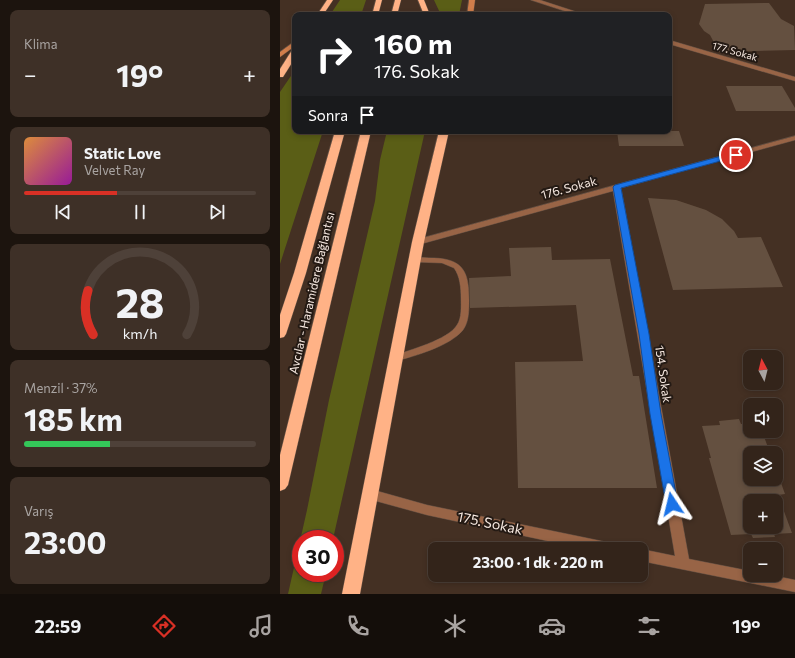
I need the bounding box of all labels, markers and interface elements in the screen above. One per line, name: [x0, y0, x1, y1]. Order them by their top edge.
text: 160 m: [374, 26, 452, 60]
icon: right: [308, 28, 360, 80]
text: Klima: [24, 36, 58, 52]
street label: 177. Sokak: [711, 39, 759, 63]
text: 19°: [116, 56, 163, 93]
text: 176. Sokak: [374, 60, 460, 82]
text: −: [24, 61, 37, 88]
text: +: [243, 61, 256, 88]
icon: arrive: [356, 104, 378, 126]
text: Sonra: [308, 106, 348, 124]
pin: [719, 138, 753, 172]
text: Static Love: [84, 144, 161, 162]
icon: arrive: [725, 144, 747, 166]
text: Velvet Ray: [84, 162, 145, 178]
street label: 176. Sokak: [539, 173, 599, 201]
icon: previous: [52, 201, 74, 223]
icon: pause: [129, 201, 151, 223]
icon: next: [206, 201, 228, 223]
street label: Avcılar - Haramidere Bağlantısı: [286, 210, 337, 375]
text: 28: [115, 276, 165, 327]
text: km/h: [123, 324, 157, 342]
street label: 154. Sokak: [653, 344, 675, 404]
north arrow: [743, 350, 783, 390]
map controls: [743, 350, 783, 582]
text: Menzil · 37%: [24, 380, 98, 396]
button: sound: [743, 398, 783, 438]
text: 185 km: [24, 400, 123, 437]
button: layers: [743, 446, 783, 486]
position arrow: [651, 483, 693, 525]
button: +: [743, 494, 783, 534]
text: Varış: [24, 503, 54, 519]
street label: 175. Sokak: [456, 507, 525, 538]
text: 23:00: [24, 523, 106, 560]
speed limit sign: 30: [292, 530, 344, 582]
button: −: [743, 542, 783, 582]
text: 23:00 · 1 dk · 220 m: [473, 553, 603, 571]
icon: directions: [150, 612, 178, 640]
icon: music: [247, 612, 275, 640]
icon: phone: [344, 612, 372, 640]
icon: climate: [441, 612, 469, 640]
icon: car: [538, 612, 566, 640]
icon: filters: [635, 612, 663, 640]
text: 22:59: [34, 615, 81, 637]
text: 19°: [732, 615, 760, 637]

